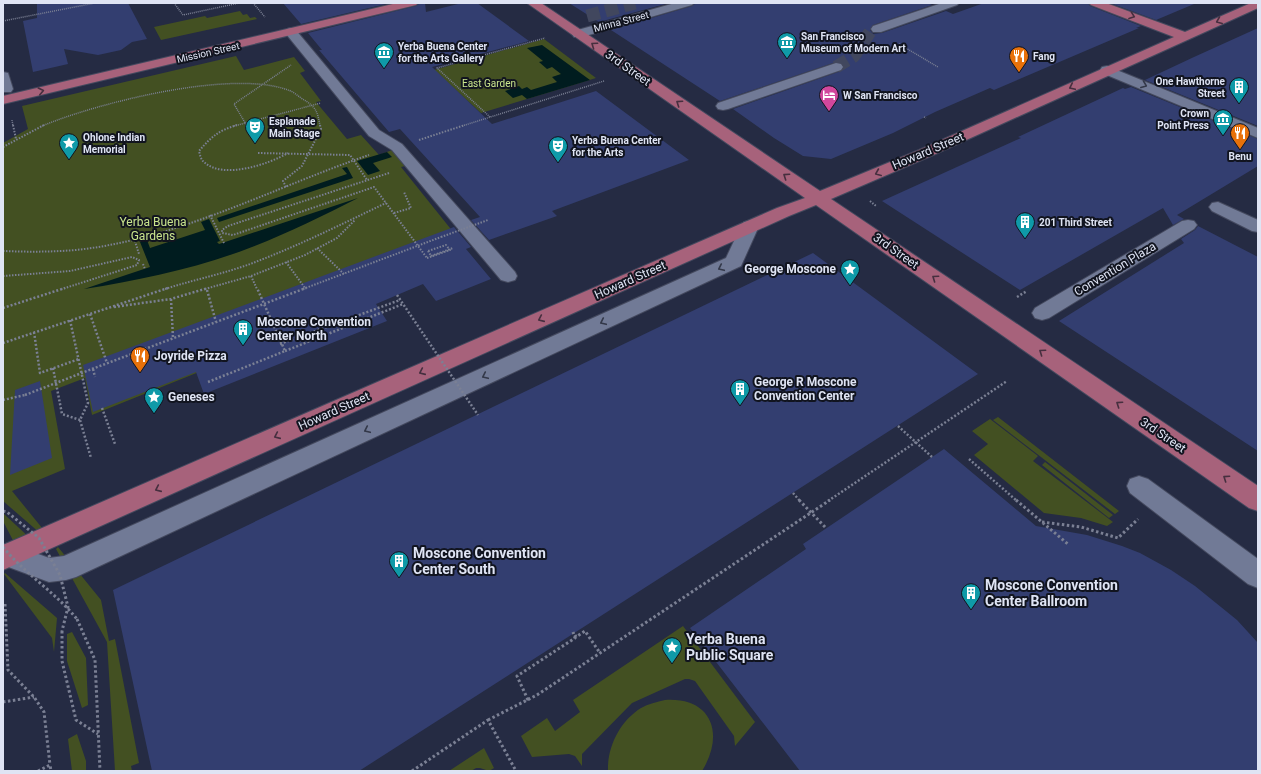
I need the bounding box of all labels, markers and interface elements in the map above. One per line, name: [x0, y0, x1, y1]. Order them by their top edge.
street label: Minna Street: [592, 9, 650, 34]
one-way arrow: [1128, 12, 1135, 20]
one-way arrow: [1215, 16, 1222, 24]
museum icon: San Francisco Museum of Modern Art: [776, 31, 798, 59]
place label: San Francisco Museum of Modern Art: [801, 31, 906, 54]
street label: Mission Street: [176, 40, 241, 65]
museum icon: Yerba Buena Center for the Arts Gallery: [373, 41, 395, 69]
place label: Yerba Buena Center for the Arts Gallery: [398, 41, 488, 64]
one-way arrow: [591, 43, 598, 50]
restaurant icon: Fang: [1008, 45, 1030, 73]
street label: 3rd Street: [603, 47, 653, 89]
place label: Fang: [1033, 51, 1055, 62]
place label: One Hawthorne Street: [1156, 76, 1226, 99]
building icon: One Hawthorne Street: [1228, 76, 1250, 104]
park label: East Garden: [462, 78, 516, 89]
one-way arrow: [1140, 81, 1147, 89]
one-way arrow: [1069, 82, 1076, 90]
hotel icon: W San Francisco: [818, 84, 840, 112]
one-way arrow: [38, 88, 44, 96]
place label: W San Francisco: [843, 90, 918, 101]
one-way arrow: [676, 100, 683, 108]
place label: Crown Point Press: [1157, 108, 1209, 131]
museum icon: Crown Point Press: [1212, 108, 1234, 136]
theatre icon: Esplanade Main Stage: [244, 116, 266, 144]
place label: Esplanade Main Stage: [269, 116, 320, 139]
restaurant icon: Benu: [1229, 122, 1251, 150]
street label: Howard Street: [890, 130, 966, 172]
place icon: Ohlone Indian Memorial: [58, 132, 80, 160]
place label: Ohlone Indian Memorial: [83, 132, 145, 155]
theatre icon: Yerba Buena Center for the Arts: [547, 135, 569, 163]
place label: Yerba Buena Center for the Arts: [572, 135, 662, 158]
place label: Benu: [1229, 151, 1252, 162]
one-way arrow: [875, 168, 882, 176]
one-way arrow: [784, 174, 791, 181]
building icon: 201 Third Street: [1014, 211, 1036, 239]
park label: Yerba Buena Gardens: [119, 215, 187, 243]
place label: 201 Third Street: [1039, 217, 1112, 228]
street label: 3rd Street: [871, 230, 921, 272]
street label: Convention Plaza: [1072, 239, 1158, 299]
street label: Howard Street: [592, 258, 668, 302]
place icon: George Moscone: [839, 258, 861, 286]
place label: George Moscone: [744, 262, 837, 276]
one-way arrow: [718, 263, 725, 271]
one-way arrow: [932, 275, 939, 283]
one-way arrow: [537, 314, 545, 322]
place label: Moscone Convention Center North: [257, 315, 371, 343]
one-way arrow: [600, 317, 607, 325]
building icon: Moscone Convention Center North: [232, 318, 254, 346]
restaurant icon: Joyride Pizza: [129, 345, 151, 373]
place label: Joyride Pizza: [154, 349, 227, 363]
one-way arrow: [1039, 349, 1046, 357]
one-way arrow: [418, 367, 426, 375]
one-way arrow: [481, 371, 489, 379]
place label: George R Moscone Convention Center: [754, 375, 857, 403]
building icon: George R Moscone Convention Center: [729, 378, 751, 406]
place icon: Geneses: [143, 386, 165, 414]
street label: Howard Street: [296, 389, 372, 433]
place label: Geneses: [168, 390, 215, 404]
one-way arrow: [1116, 402, 1123, 409]
street label: 3rd Street: [1137, 415, 1189, 455]
one-way arrow: [363, 425, 371, 433]
one-way arrow: [274, 431, 282, 439]
one-way arrow: [1223, 475, 1230, 483]
one-way arrow: [155, 484, 162, 492]
place label: Moscone Convention Center South: [413, 545, 546, 577]
building icon: Moscone Convention Center South: [388, 550, 410, 578]
place label: Moscone Convention Center Ballroom: [985, 577, 1118, 609]
building icon: Moscone Convention Center Ballroom: [960, 582, 982, 610]
place label: Yerba Buena Public Square: [686, 631, 774, 663]
place icon: Yerba Buena Public Square: [661, 636, 683, 664]

